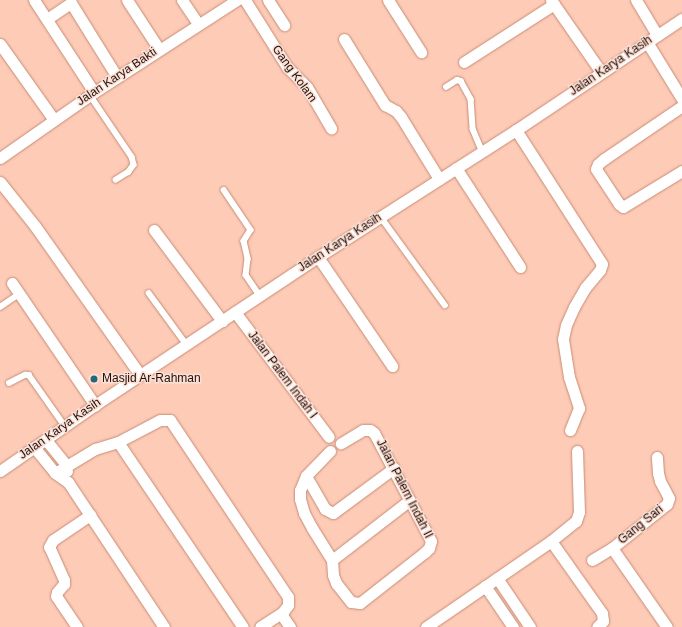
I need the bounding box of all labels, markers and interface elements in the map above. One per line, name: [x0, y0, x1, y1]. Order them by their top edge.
street label: Jalan Karya Kasih: [567, 33, 655, 99]
street label: Gang Kolam: [269, 43, 319, 105]
street label: Jalan Karya Bakti: [74, 45, 160, 109]
street label: Jalan Karya Kasih: [296, 211, 384, 275]
street label: Jalan Palem Indah I: [244, 328, 320, 422]
place label: Masjid Ar-Rahman: [102, 372, 201, 386]
marker: Masjid Ar-Rahman: [89, 374, 99, 384]
street label: Jalan Karya Kasih: [16, 395, 104, 463]
street label: Jalan Palem Indah II: [373, 437, 435, 541]
street label: Gang Sari: [615, 502, 667, 548]

